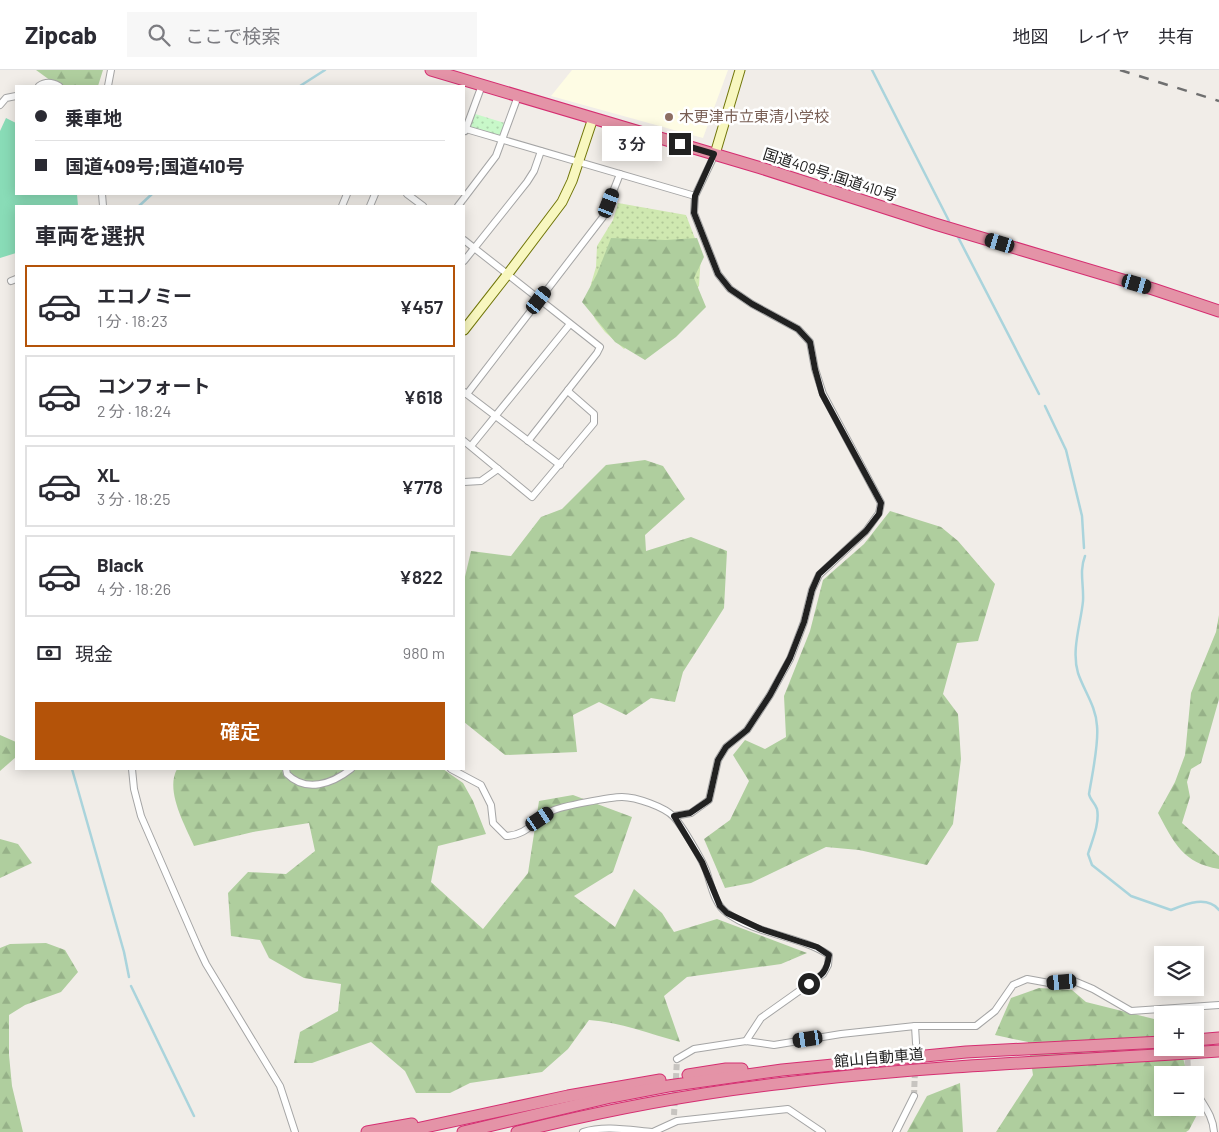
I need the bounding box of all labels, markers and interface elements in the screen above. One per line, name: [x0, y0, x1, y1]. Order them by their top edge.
search box: [127, 12, 477, 57]
text: Zipcab: [25, 20, 97, 49]
icon: search: [145, 21, 173, 49]
text: ここで検索: [185, 24, 280, 47]
text: 地図: [1013, 25, 1049, 47]
text: レイヤ: [1077, 25, 1130, 47]
text: 共有: [1158, 25, 1194, 47]
text: 乗車地: [65, 106, 122, 129]
place label: 木更津市立東清小学校: [679, 107, 829, 125]
marker: 木更津市立東清小学校: [663, 111, 675, 123]
callout: 3 分: [602, 126, 662, 162]
route end: [669, 133, 691, 155]
text: 3 分: [618, 134, 646, 153]
street label: 国道409号;国道410号: [761, 144, 900, 204]
text: 国道409号;国道410号: [65, 154, 245, 177]
car: [596, 186, 621, 220]
text: 車両を選択: [35, 222, 145, 248]
car: [983, 231, 1016, 255]
car: [1120, 273, 1153, 295]
icon: car: [37, 284, 82, 329]
text: エコノミー: [97, 284, 192, 307]
car: [523, 284, 554, 316]
text: ¥457: [399, 295, 443, 318]
text: 1 分 · 18:23: [97, 311, 168, 330]
icon: car: [37, 374, 82, 419]
text: コンフォート: [97, 374, 210, 397]
text: ¥618: [403, 385, 443, 408]
text: 2 分 · 18:24: [97, 401, 171, 420]
text: XL: [97, 463, 120, 486]
icon: car: [37, 464, 82, 509]
text: ¥778: [401, 475, 443, 498]
text: 3 分 · 18:25: [97, 489, 170, 508]
text: Black: [97, 553, 144, 576]
icon: car: [37, 554, 82, 599]
text: ¥822: [399, 565, 443, 588]
text: 4 分 · 18:26: [97, 579, 171, 598]
icon: cash: [35, 639, 63, 667]
text: 現金: [75, 642, 113, 665]
text: 980 m: [403, 643, 445, 662]
button: 確定: [35, 702, 445, 760]
car: [523, 804, 556, 834]
map controls: [1154, 946, 1204, 1116]
button: layers: [1154, 946, 1204, 996]
route start: [798, 973, 820, 995]
car: [1046, 973, 1077, 991]
button: +: [1154, 1006, 1204, 1056]
car: [792, 1029, 823, 1049]
street label: 館山自動車道: [833, 1044, 925, 1070]
button: −: [1154, 1066, 1204, 1116]

